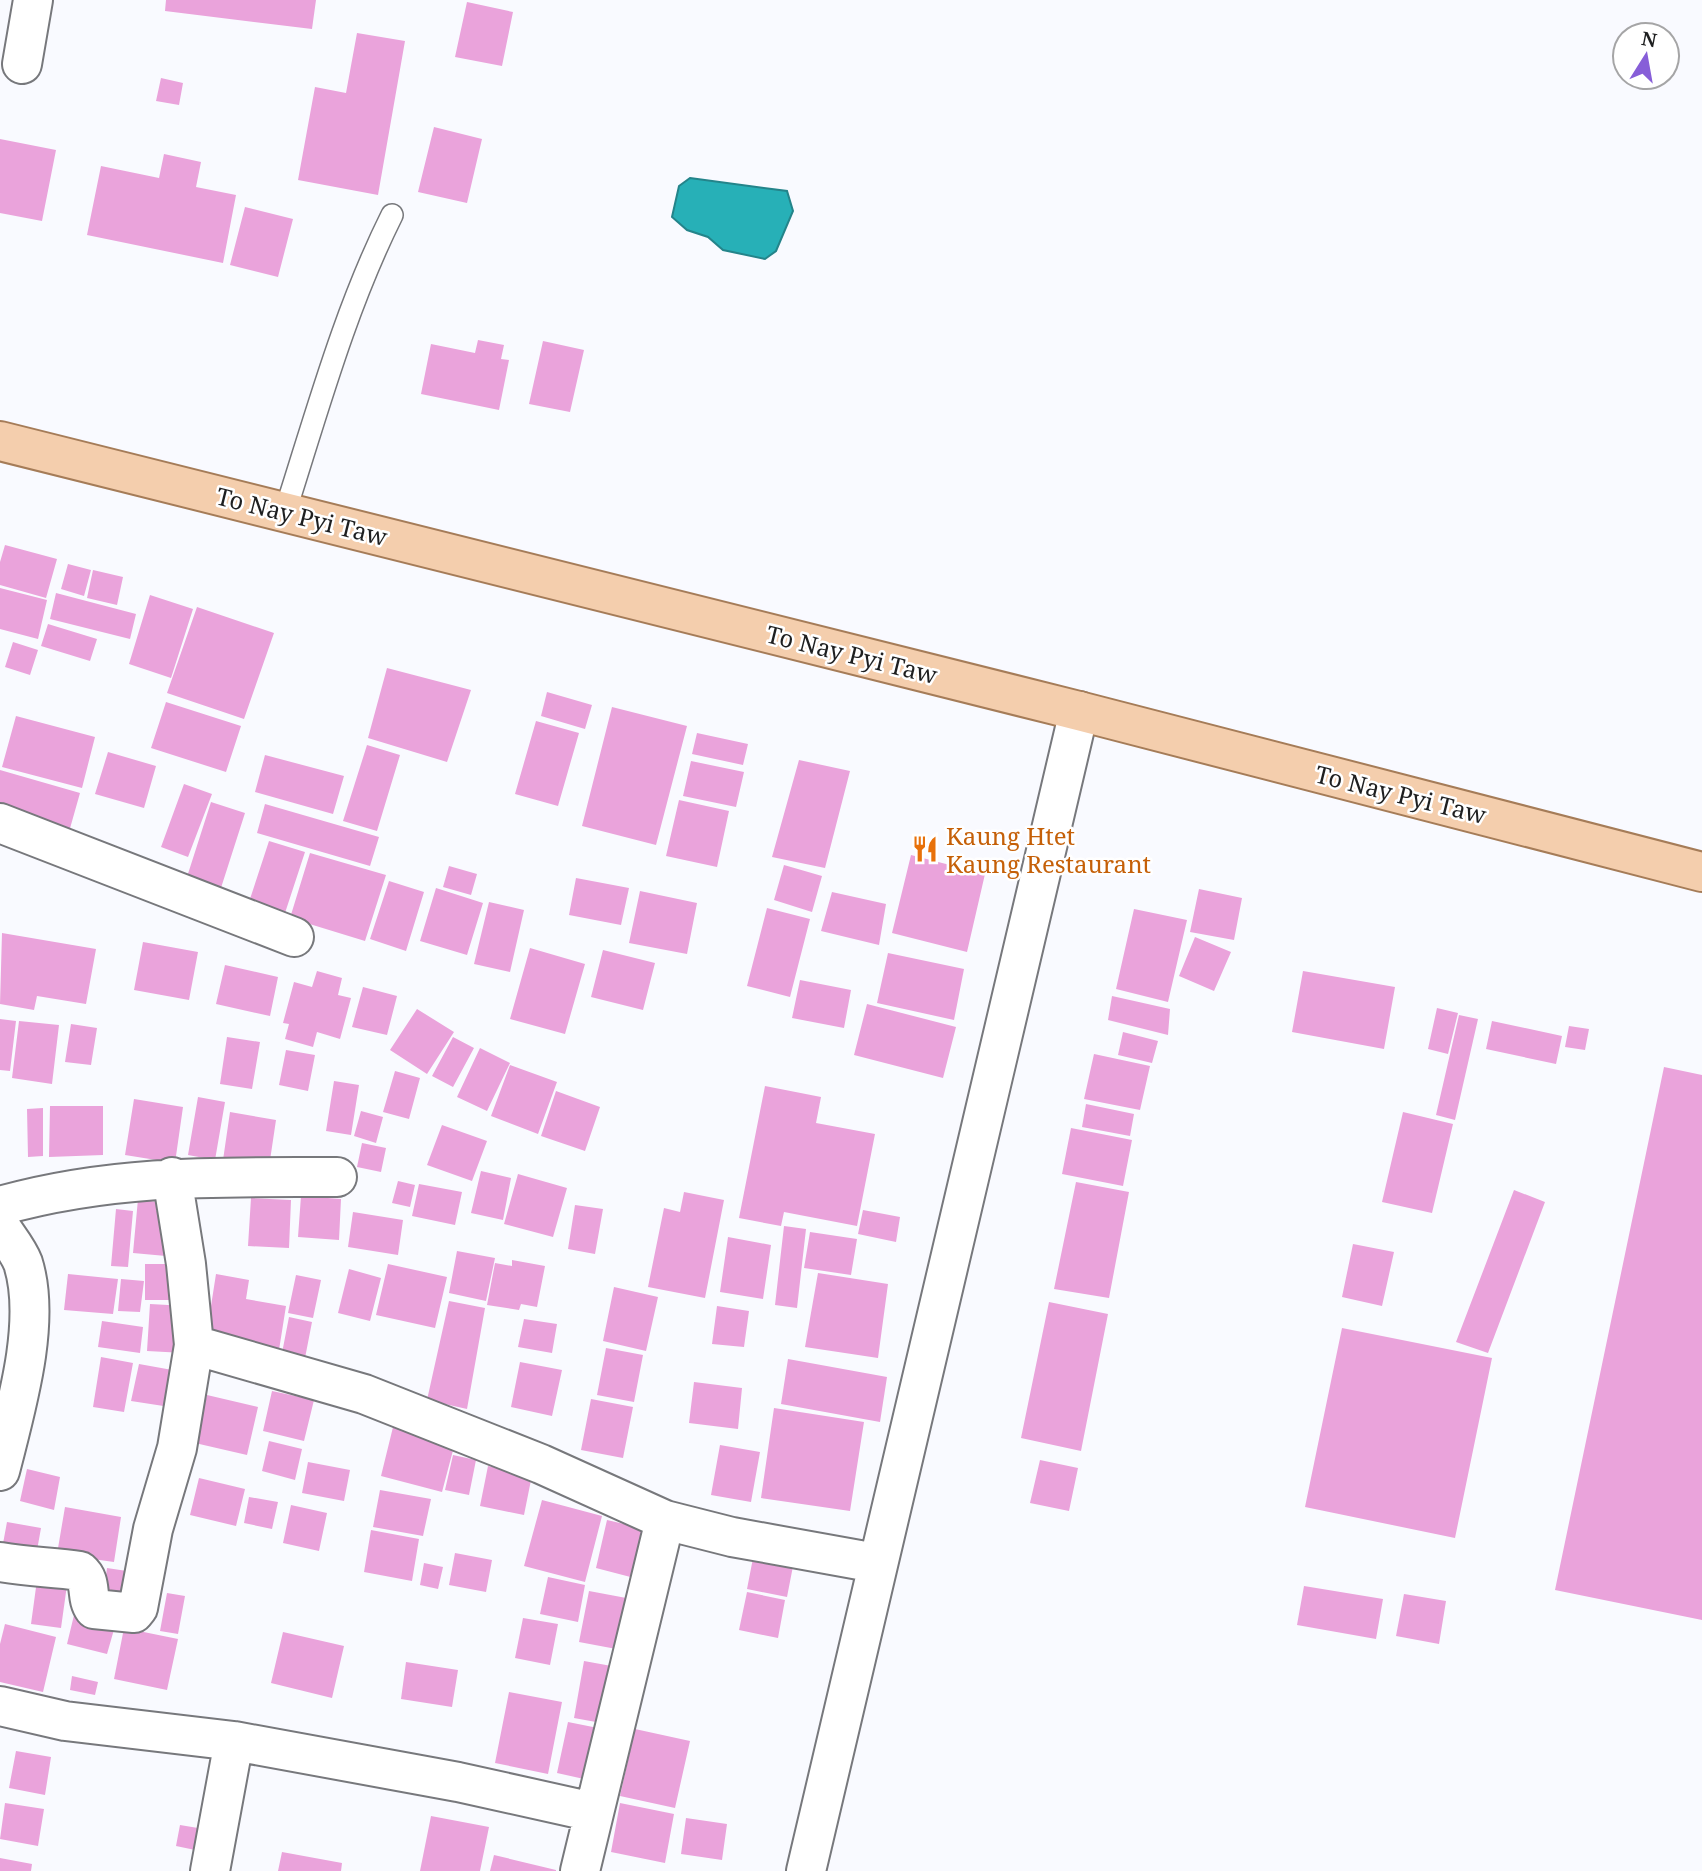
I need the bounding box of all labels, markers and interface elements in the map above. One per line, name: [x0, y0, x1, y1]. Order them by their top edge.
north arrow: [1611, 21, 1681, 91]
text: N: [1639, 25, 1659, 54]
street label: To Nay Pyi Taw: [213, 479, 391, 553]
street label: To Nay Pyi Taw: [763, 617, 941, 691]
street label: To Nay Pyi Taw: [1312, 757, 1490, 831]
place label: Kaung Htet Kaung Restaurant: [946, 819, 1151, 880]
restaurant icon: Kaung Htet Kaung Restaurant: [910, 834, 940, 864]

